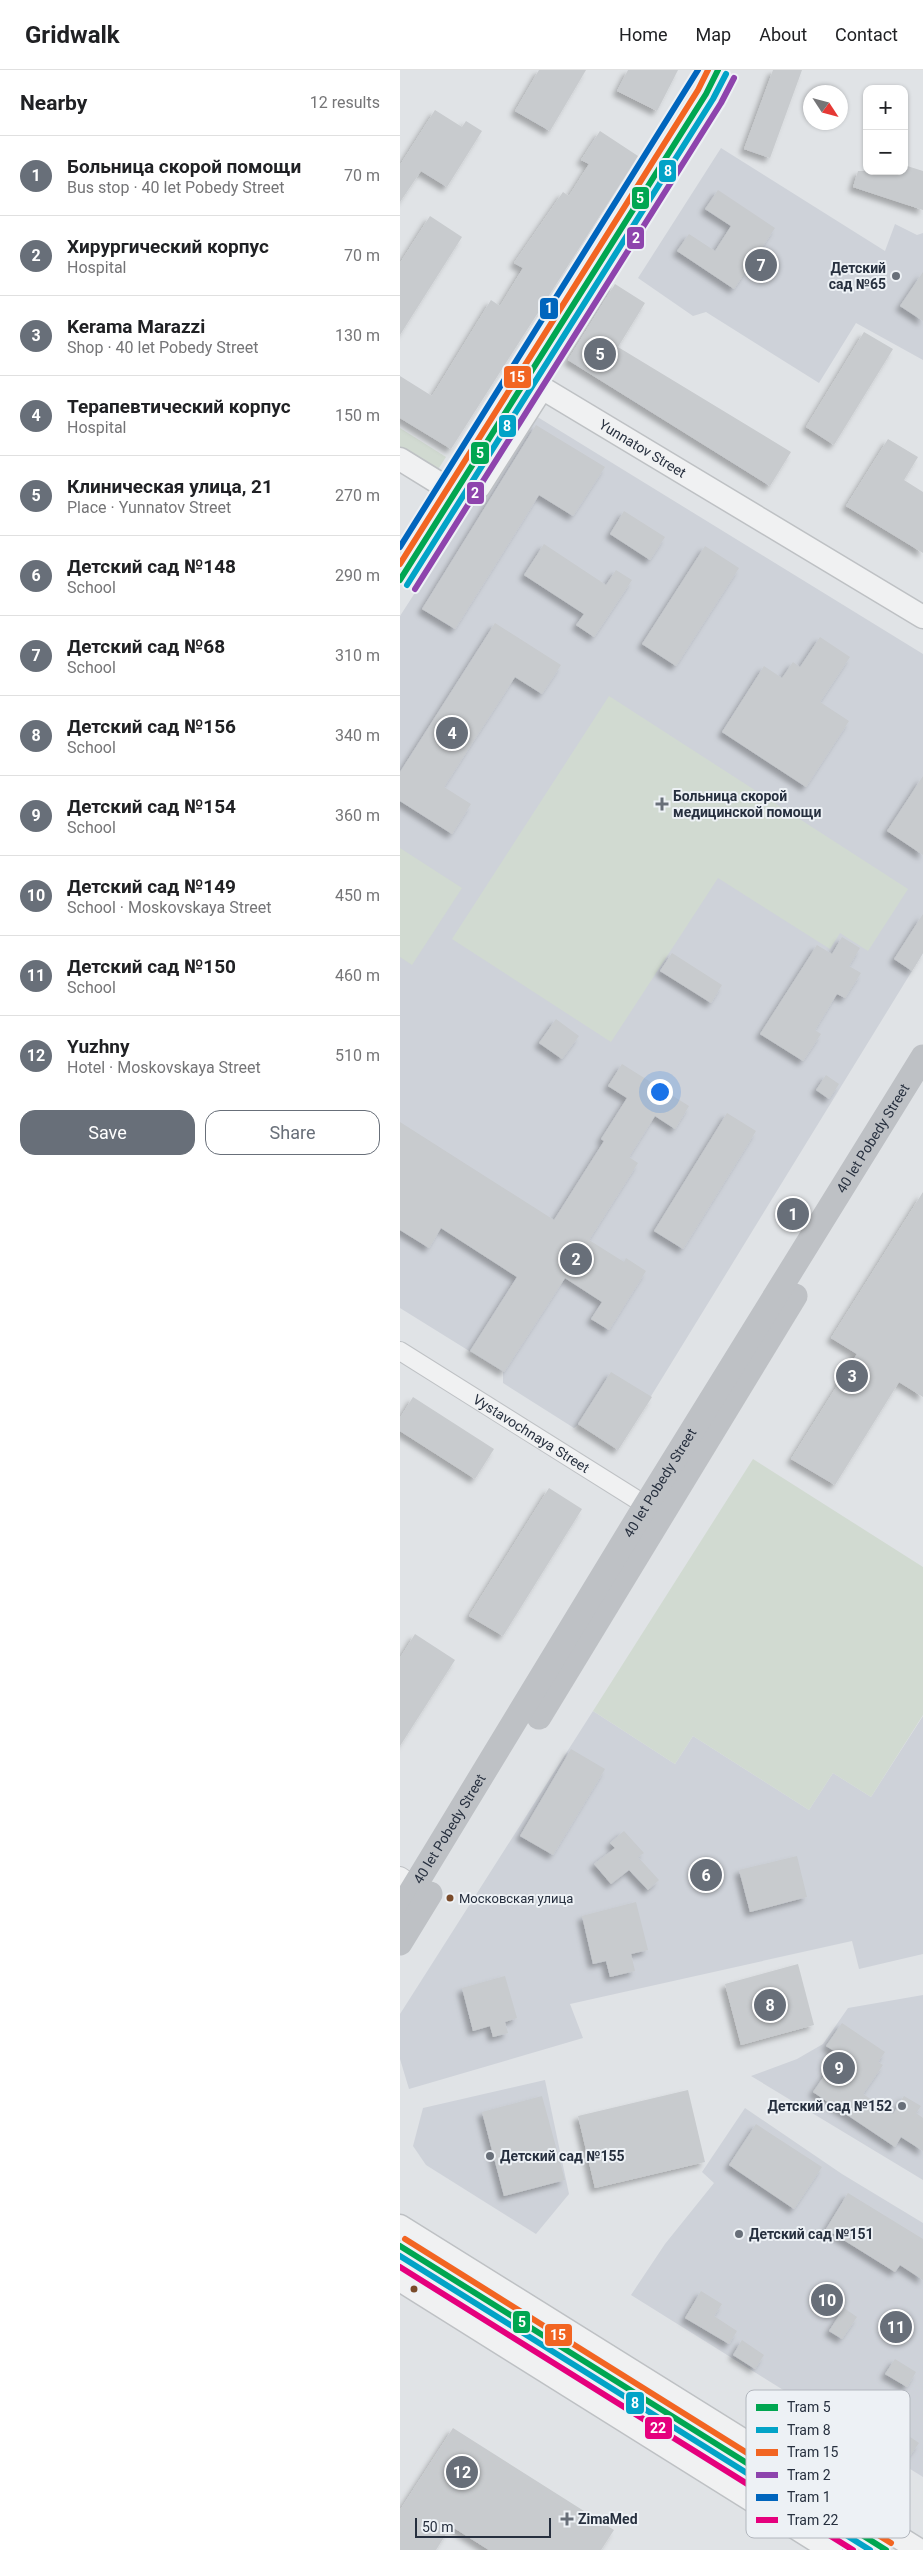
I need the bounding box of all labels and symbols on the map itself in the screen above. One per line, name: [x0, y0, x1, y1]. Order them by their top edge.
north arrow: [803, 85, 848, 130]
line badge: 8: [658, 159, 677, 183]
text: 8: [664, 163, 672, 179]
line badge: 5: [631, 186, 650, 210]
text: 5: [636, 190, 644, 206]
line badge: 2: [626, 226, 645, 250]
text: 2: [632, 230, 640, 246]
pin: 7: [745, 246, 777, 284]
place label: Детский сад №65: [829, 260, 886, 292]
marker: Детский сад №65: [890, 270, 902, 282]
line badge: 1: [539, 297, 559, 320]
text: 1: [545, 300, 553, 316]
pin: 5: [584, 335, 616, 373]
line badge: 15: [503, 365, 532, 389]
text: 15: [509, 369, 525, 385]
line badge: 8: [498, 414, 517, 438]
street label: Yunnatov Street: [596, 416, 689, 481]
text: 8: [503, 418, 511, 434]
line badge: 5: [470, 441, 490, 465]
text: 5: [476, 445, 484, 461]
line badge: 2: [466, 481, 485, 505]
text: 2: [471, 485, 479, 501]
pin: 4: [436, 714, 468, 752]
place label: Больница скорой медицинской помощи: [673, 788, 821, 820]
marker: Больница скорой медицинской помощи: [655, 797, 669, 811]
your location: [647, 1079, 673, 1105]
street label: 40 let Pobedy Street: [833, 1080, 913, 1196]
pin: 1: [777, 1195, 809, 1233]
pin: 2: [560, 1240, 592, 1278]
pin: 3: [836, 1357, 868, 1395]
street label: Vystavochnaya Street: [470, 1391, 593, 1476]
street label: 40 let Pobedy Street: [620, 1425, 700, 1540]
street label: 40 let Pobedy Street: [410, 1771, 489, 1886]
pin: 6: [690, 1856, 722, 1894]
place label: Московская улица: [459, 1891, 573, 1906]
marker: Московская улица: [445, 1893, 455, 1903]
pin: 8: [754, 1986, 786, 2024]
pin: 9: [823, 2049, 855, 2087]
place label: Детский сад №152: [768, 2098, 892, 2114]
marker: Детский сад №152: [896, 2100, 908, 2112]
place label: Детский сад №155: [500, 2148, 624, 2164]
marker: Детский сад №155: [484, 2150, 496, 2162]
place label: Детский сад №151: [749, 2226, 873, 2242]
marker: Детский сад №151: [733, 2228, 745, 2240]
pin: 10: [811, 2281, 843, 2319]
unlabelled marker: [409, 2284, 419, 2294]
pin: 11: [880, 2308, 912, 2346]
line badge: 5: [512, 2310, 531, 2334]
text: 5: [518, 2314, 526, 2330]
line badge: 15: [544, 2323, 573, 2347]
text: 15: [550, 2327, 566, 2343]
legend: [746, 2390, 910, 2538]
line badge: 8: [625, 2391, 645, 2415]
text: 8: [631, 2395, 639, 2411]
text: Tram 5: [787, 2399, 831, 2415]
line badge: 22: [644, 2416, 673, 2440]
text: 22: [650, 2420, 666, 2436]
text: Tram 8: [787, 2422, 831, 2438]
text: Tram 15: [787, 2444, 839, 2460]
pin: 12: [446, 2453, 478, 2491]
text: Tram 2: [787, 2467, 831, 2483]
text: Tram 1: [787, 2489, 831, 2505]
place label: ZimaMed: [578, 2511, 638, 2527]
marker: ZimaMed: [560, 2512, 574, 2526]
text: Tram 22: [787, 2512, 839, 2528]
scale bar: [415, 2515, 551, 2538]

